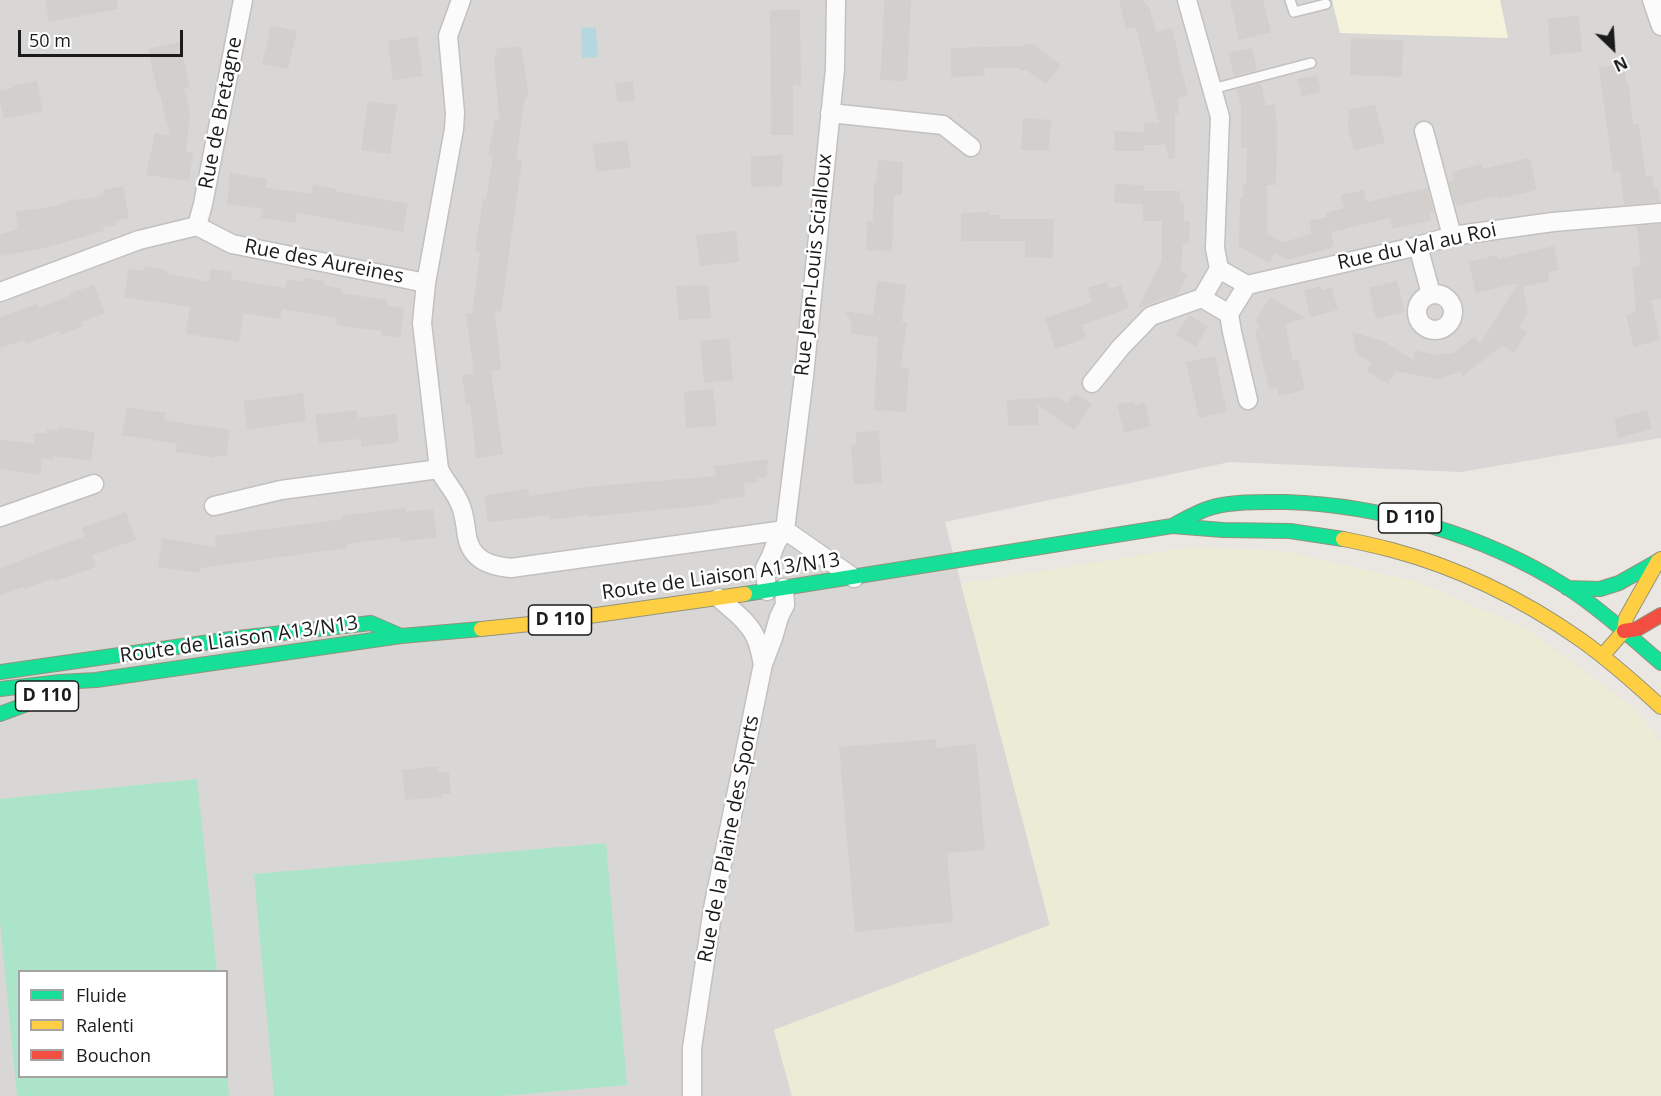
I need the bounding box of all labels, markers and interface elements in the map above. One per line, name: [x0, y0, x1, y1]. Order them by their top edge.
scale bar: [21, 18, 186, 56]
north arrow: [1583, 18, 1643, 78]
text: 50 m: [29, 28, 71, 52]
street label: Rue de Bretagne: [194, 35, 248, 191]
text: N: [1610, 52, 1631, 77]
street label: Rue Jean-Louis Scialloux: [790, 153, 838, 377]
street label: Rue du Val au Roi: [1335, 218, 1499, 276]
street label: Rue des Aureines: [242, 235, 406, 289]
road number: D 110: [1378, 503, 1442, 533]
street label: Route de Liaison A13/N13: [600, 548, 842, 606]
road number: D 110: [528, 605, 592, 635]
street label: Route de Liaison A13/N13: [118, 611, 360, 669]
road number: D 110: [15, 681, 78, 711]
street label: Rue de la Plaine des Sports: [693, 713, 765, 965]
legend: [18, 970, 228, 1078]
text: Fluide: [76, 983, 127, 1007]
text: Ralenti: [76, 1013, 134, 1037]
text: Bouchon: [76, 1043, 151, 1067]

